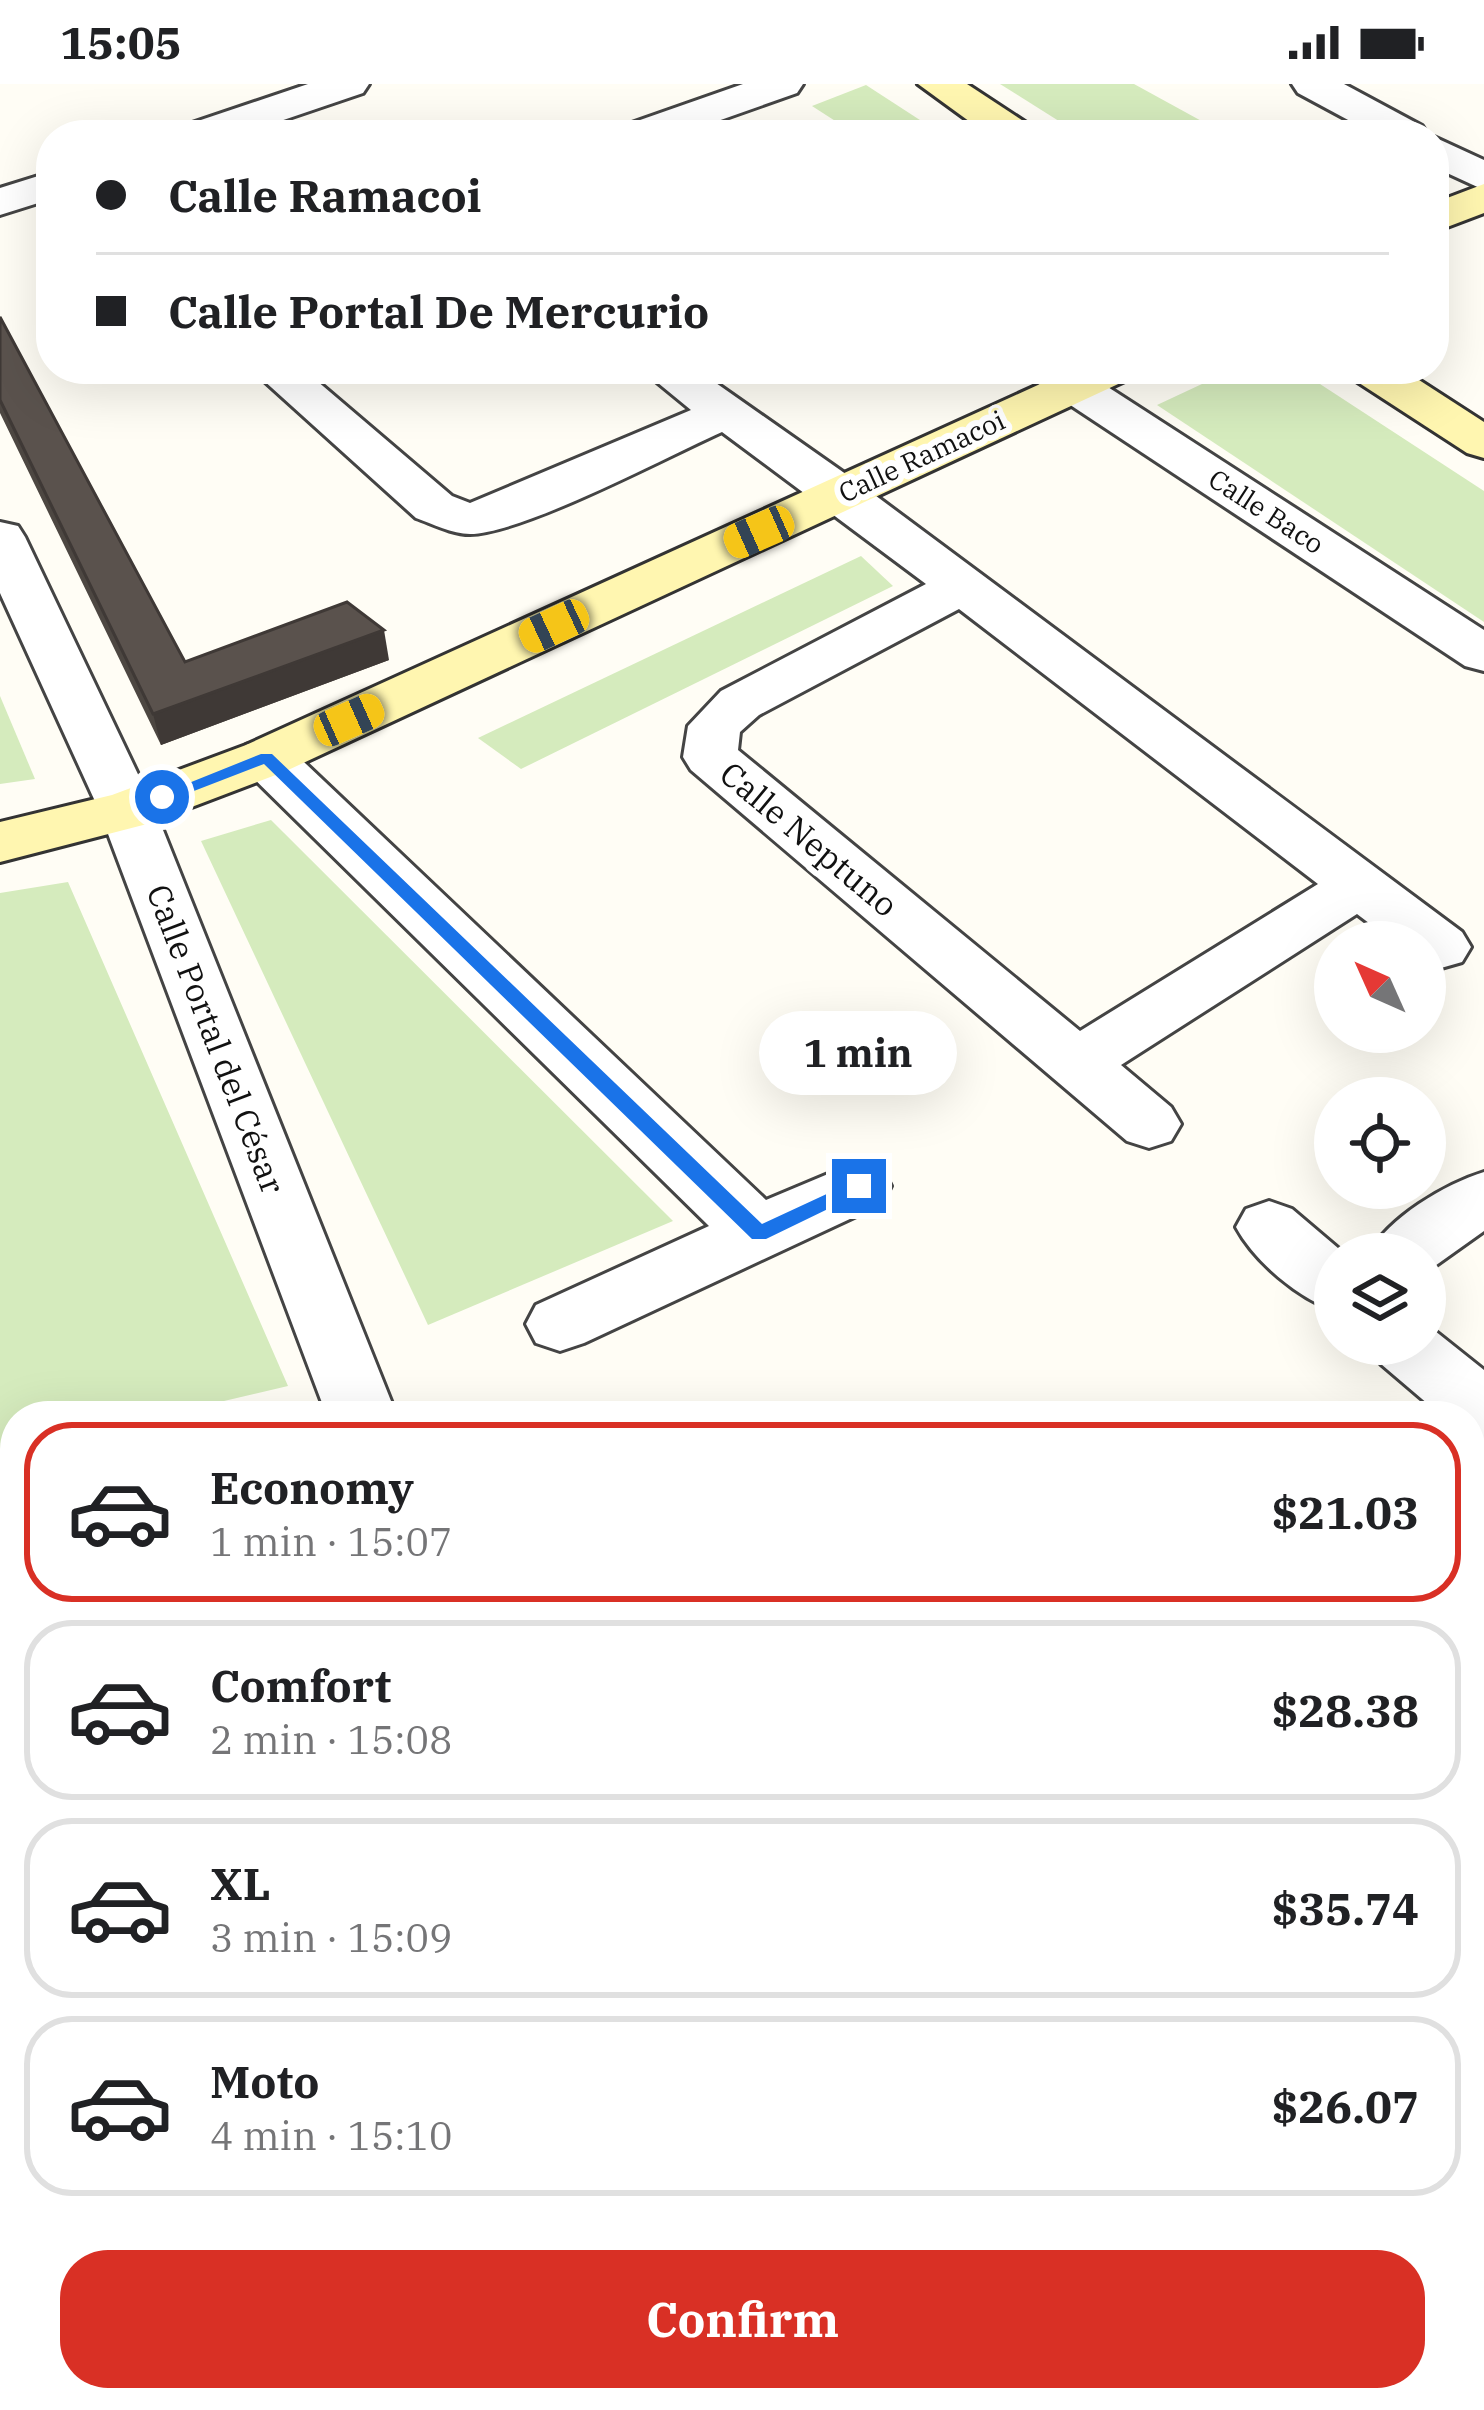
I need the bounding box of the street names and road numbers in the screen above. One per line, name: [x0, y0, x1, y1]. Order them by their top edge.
street label: Calle Ramacoi: [833, 402, 1010, 509]
street label: Calle Baco: [1202, 460, 1331, 561]
street label: Calle Neptuno: [711, 752, 907, 926]
street label: Calle Portal del César: [138, 878, 295, 1200]

